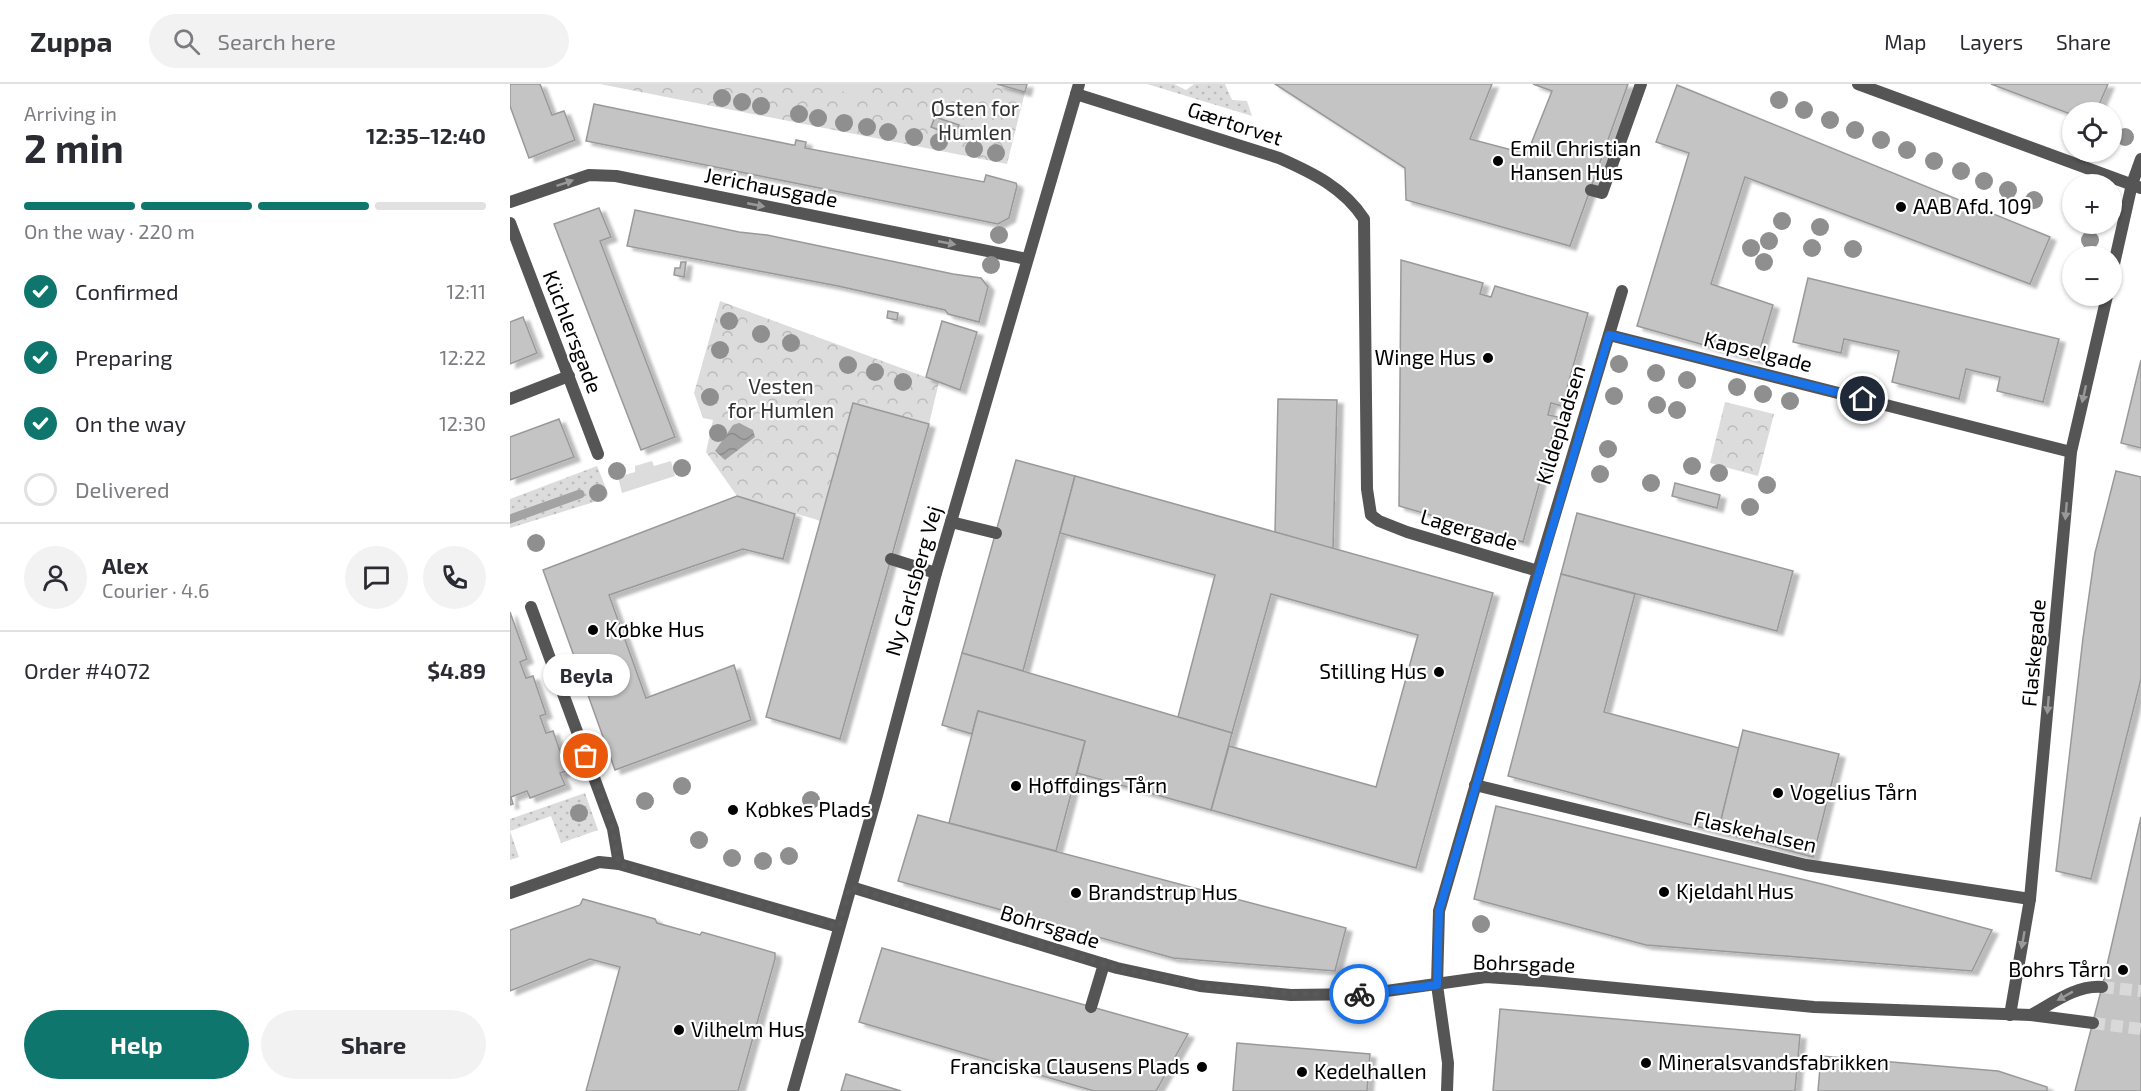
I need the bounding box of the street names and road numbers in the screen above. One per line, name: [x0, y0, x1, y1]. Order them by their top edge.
street label: Gærtorvet: [1185, 95, 1286, 150]
street label: Jerichausgade: [703, 161, 840, 212]
street label: Küchlersgade: [538, 266, 608, 397]
street label: Kapselgade: [1702, 325, 1815, 376]
street label: Kildepladsen: [1530, 362, 1590, 487]
street label: Ny Carlsberg Vej: [879, 503, 947, 659]
street label: Lagergade: [1418, 503, 1521, 554]
street label: Flaskegade: [2015, 598, 2050, 708]
street label: Flaskehalsen: [1691, 804, 1819, 857]
street label: Bohrsgade: [998, 899, 1103, 953]
street label: Bohrsgade: [1472, 948, 1576, 977]

